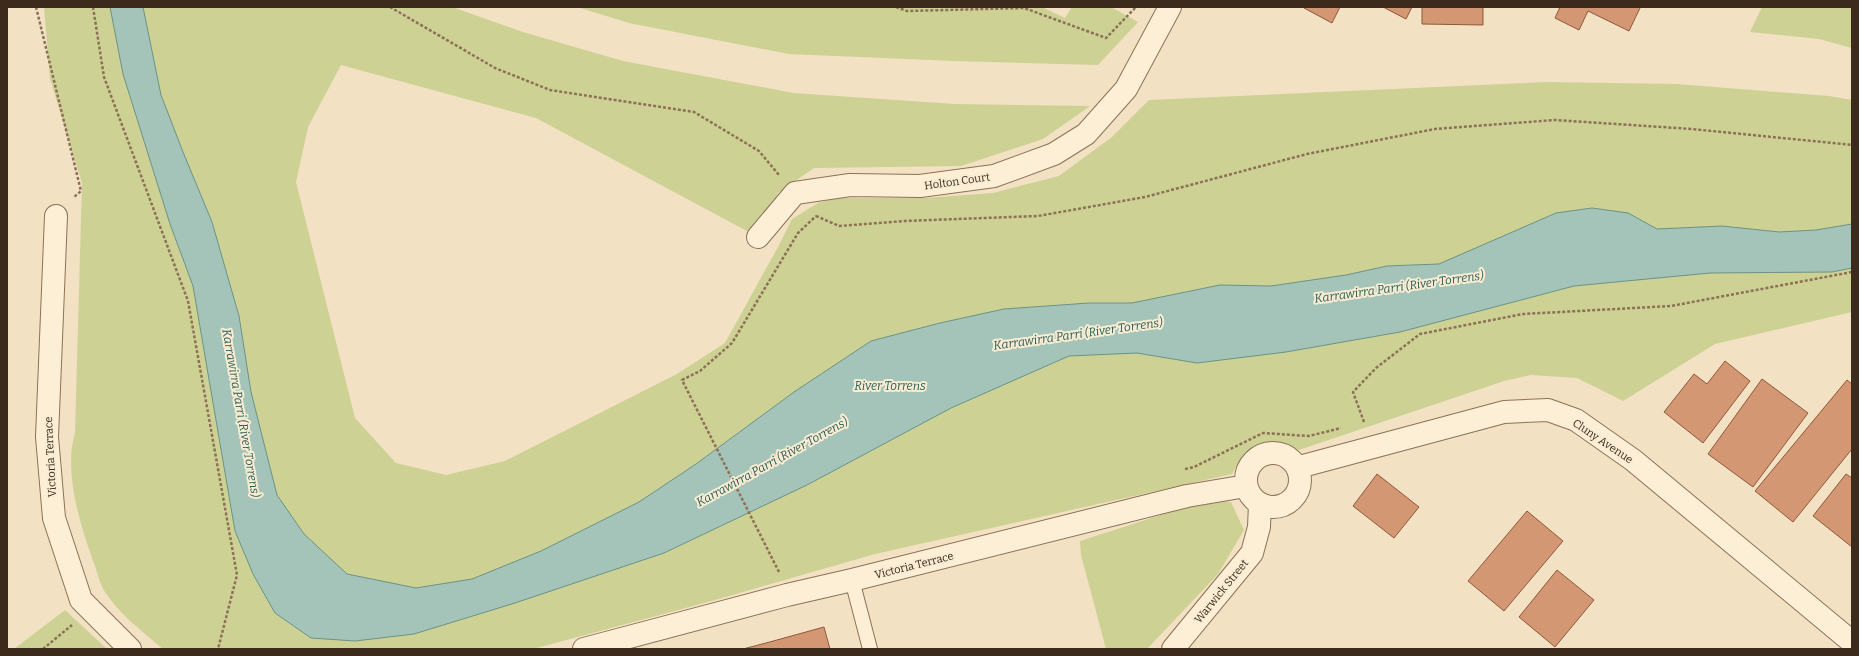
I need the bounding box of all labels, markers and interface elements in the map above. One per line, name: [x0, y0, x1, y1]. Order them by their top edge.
street label: Holton Court: [923, 170, 991, 193]
water label: Karrawirra Parri (River Torrens): [1313, 267, 1485, 306]
water label: Karrawirra Parri (River Torrens): [992, 314, 1164, 353]
water label: Karrawirra Parri (River Torrens): [219, 328, 264, 499]
water label: River Torrens: [854, 379, 926, 393]
water label: Karrawirra Parri (River Torrens): [694, 413, 850, 509]
street label: Victoria Terrace: [42, 416, 59, 498]
street label: Cluny Avenue: [1570, 416, 1635, 466]
street label: Victoria Terrace: [873, 549, 955, 582]
street label: Warwick Street: [1192, 557, 1251, 626]

